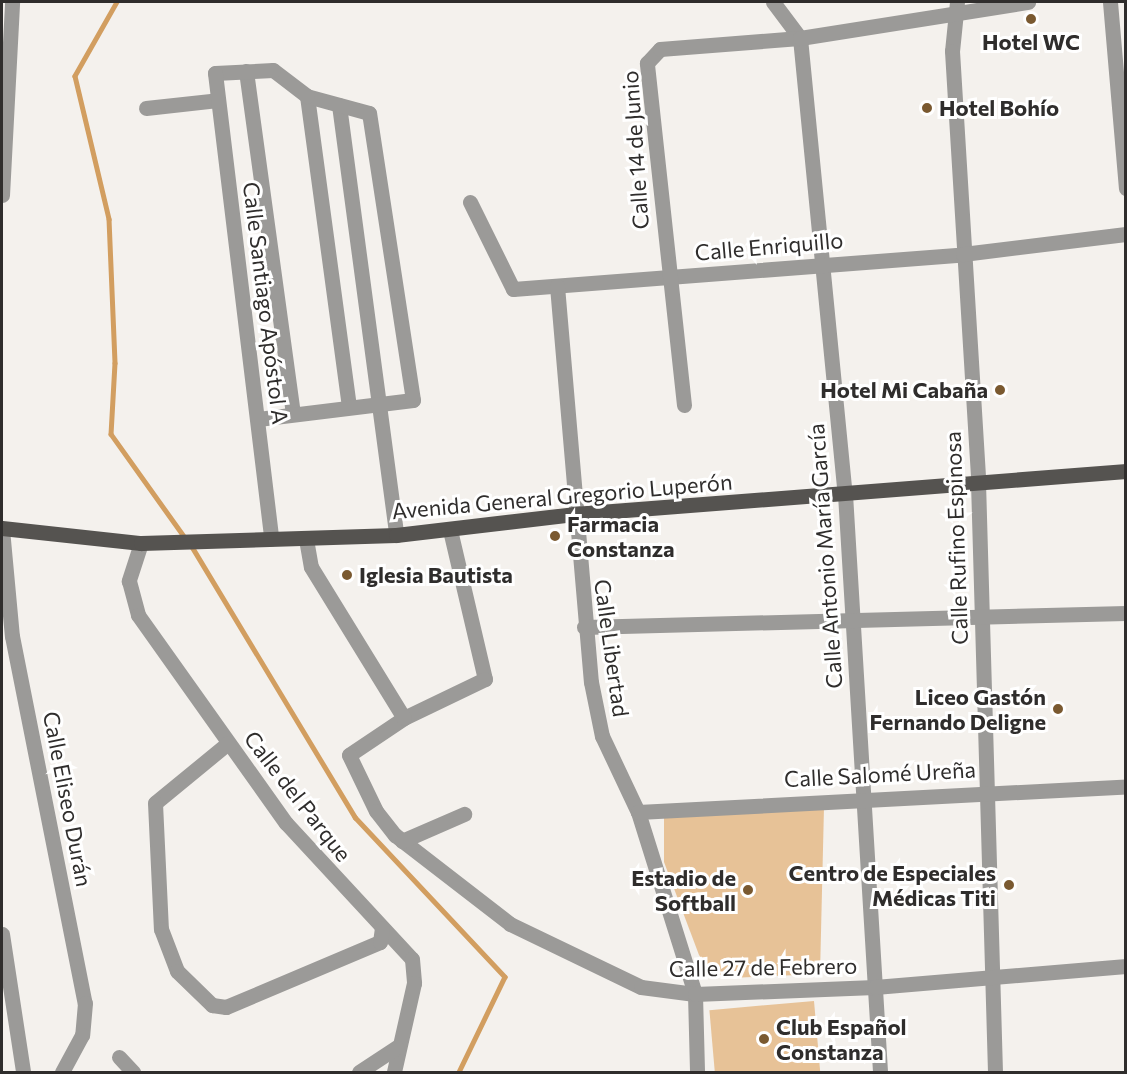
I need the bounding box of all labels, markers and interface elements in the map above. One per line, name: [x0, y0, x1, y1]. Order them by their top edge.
marker: Hotel WC: [1024, 12, 1038, 26]
place label: Hotel WC: [982, 29, 1080, 55]
street label: Calle 14 de Junio: [616, 70, 654, 230]
place label: Hotel Bohío: [939, 95, 1059, 121]
marker: Hotel Bohío: [920, 101, 934, 115]
street label: Calle Santiago Apóstol A: [238, 180, 294, 426]
street label: Calle Enriquillo: [694, 226, 844, 266]
place label: Hotel Mi Cabaña: [820, 377, 988, 403]
marker: Hotel Mi Cabaña: [993, 383, 1007, 397]
street label: Calle Antonio María García: [803, 423, 847, 689]
street label: Calle Rufino Espinosa: [939, 431, 973, 645]
street label: Avenida General Gregorio Luperón: [391, 468, 733, 524]
place label: Farmacia Constanza: [567, 510, 675, 562]
marker: Farmacia Constanza: [548, 529, 562, 543]
place label: Iglesia Bautista: [359, 562, 513, 588]
marker: Iglesia Bautista: [340, 568, 354, 582]
street label: Calle Libertad: [589, 578, 635, 718]
place label: Liceo Gastón Fernando Deligne: [869, 683, 1046, 734]
marker: Liceo Gastón Fernando Deligne: [1051, 702, 1065, 716]
street label: Calle Eliseo Durán: [38, 709, 98, 889]
street label: Calle del Parque: [239, 726, 357, 866]
street label: Calle Salomé Ureña: [783, 756, 977, 792]
place label: Centro de Especiales Médicas Titi: [789, 859, 996, 910]
place label: Estadio de Softball: [631, 864, 736, 915]
marker: Centro de Especiales Médicas Titi: [1000, 876, 1018, 894]
marker: Estadio de Softball: [741, 883, 755, 897]
street label: Calle 27 de Febrero: [669, 952, 857, 982]
place label: Club Español Constanza: [776, 1013, 907, 1064]
marker: Club Español Constanza: [757, 1032, 771, 1046]

